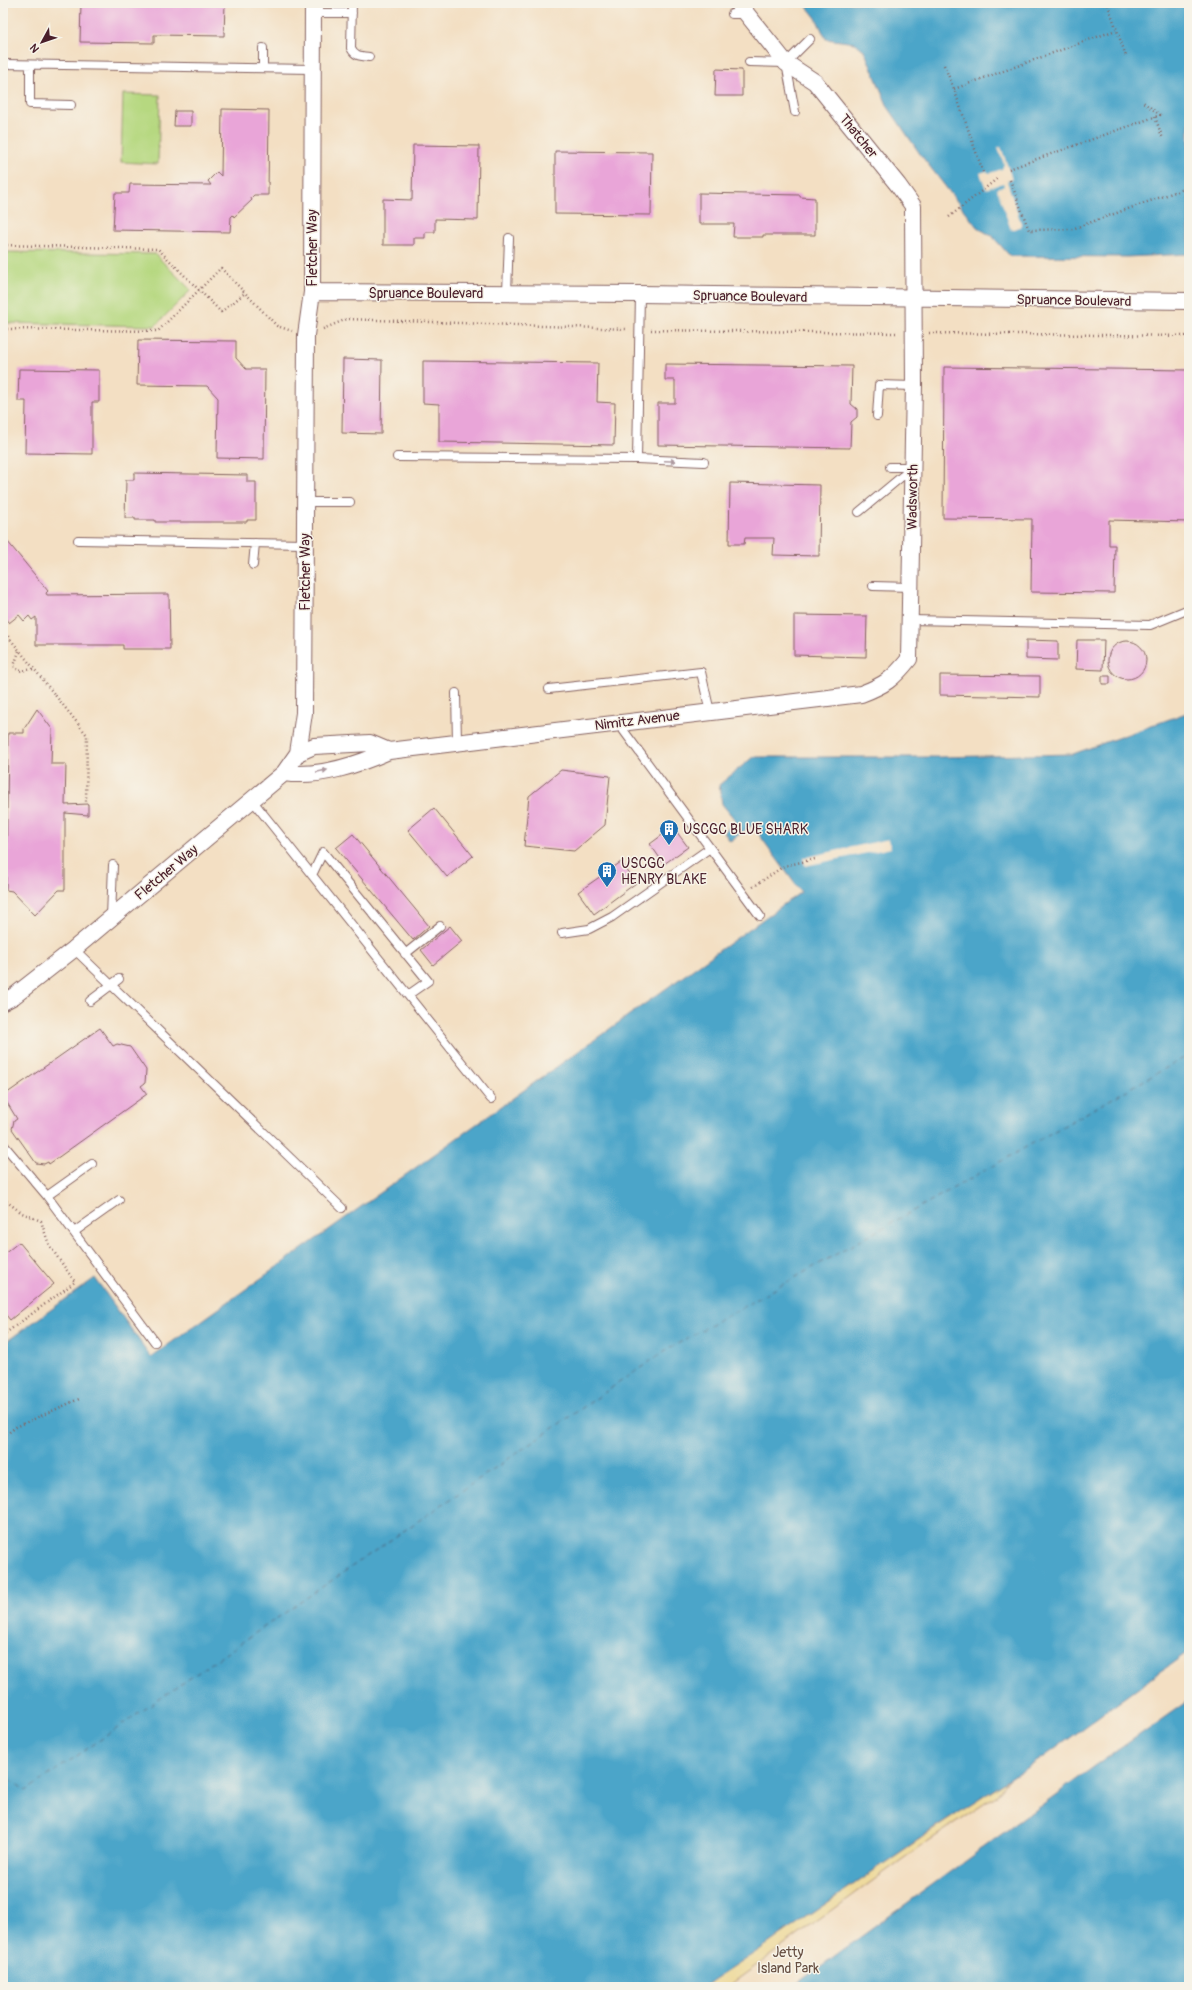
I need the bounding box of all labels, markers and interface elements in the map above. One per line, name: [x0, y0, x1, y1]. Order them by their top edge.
north arrow: [22, 22, 62, 62]
text: N: [27, 41, 42, 55]
street label: Thatcher: [836, 111, 881, 162]
street label: Fletcher Way: [304, 209, 321, 287]
street label: Spruance Boulevard: [369, 285, 484, 302]
street label: Spruance Boulevard: [692, 287, 808, 306]
street label: Spruance Boulevard: [1016, 291, 1132, 310]
one-way arrow: [664, 457, 676, 464]
street label: Wadsworth: [903, 464, 922, 530]
street label: Fletcher Way: [297, 533, 314, 611]
street label: Nimitz Avenue: [594, 707, 681, 734]
one-way arrow: [316, 768, 328, 774]
building icon: USCGC BLUE SHARK: [658, 818, 680, 846]
place label: USCGC BLUE SHARK: [683, 821, 809, 838]
street label: Fletcher Way: [131, 841, 201, 904]
place label: USCGC HENRY BLAKE: [621, 855, 707, 888]
building icon: USCGC HENRY BLAKE: [596, 860, 618, 888]
park label: Jetty Island Park: [757, 1944, 819, 1977]

